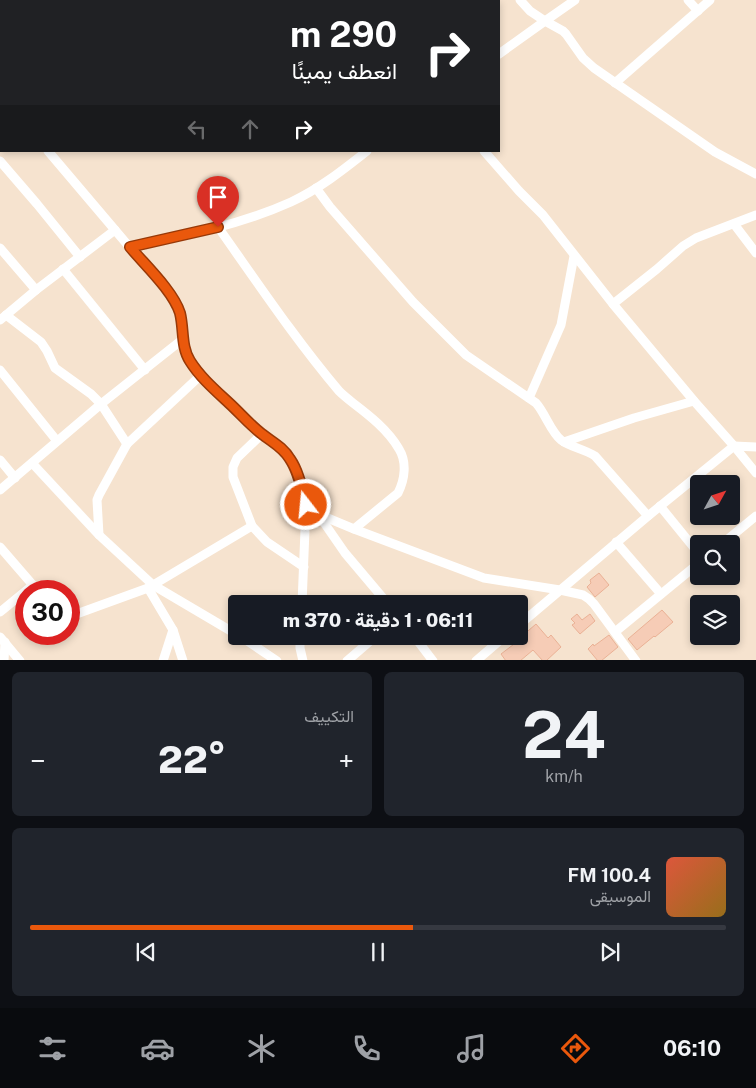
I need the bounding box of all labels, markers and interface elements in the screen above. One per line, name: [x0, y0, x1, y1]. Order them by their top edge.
text: 290 m: [290, 14, 397, 55]
icon: right: [415, 20, 480, 85]
text: انعطف يمينًا: [292, 58, 397, 84]
icon: left: [183, 115, 211, 143]
icon: ahead: [236, 115, 264, 143]
icon: right: [289, 115, 317, 143]
pin: [197, 176, 239, 227]
icon: arrive: [204, 183, 232, 211]
north arrow: [690, 475, 740, 525]
map controls: [690, 475, 740, 645]
position arrow: [279, 478, 331, 530]
button: search: [690, 535, 740, 585]
speed limit sign: 30: [15, 580, 80, 645]
button: layers: [690, 595, 740, 645]
text: 06:11 · 1 دقيقة · 370 m: [283, 609, 473, 631]
text: 24: [522, 696, 606, 773]
text: التكييف: [304, 707, 354, 726]
text: 22°: [158, 737, 226, 782]
text: −: [30, 744, 46, 777]
text: +: [338, 744, 354, 777]
text: km/h: [545, 767, 583, 786]
text: 100.4 FM: [568, 864, 651, 886]
text: الموسيقى: [590, 887, 651, 906]
icon: previous: [132, 938, 160, 966]
icon: pause: [364, 938, 392, 966]
icon: next: [596, 938, 624, 966]
icon: filters: [35, 1031, 70, 1066]
icon: car: [140, 1031, 175, 1066]
icon: climate: [244, 1031, 279, 1066]
icon: phone: [349, 1031, 384, 1066]
icon: music: [454, 1031, 489, 1066]
icon: directions: [558, 1031, 593, 1066]
text: 06:10: [663, 1035, 721, 1061]

